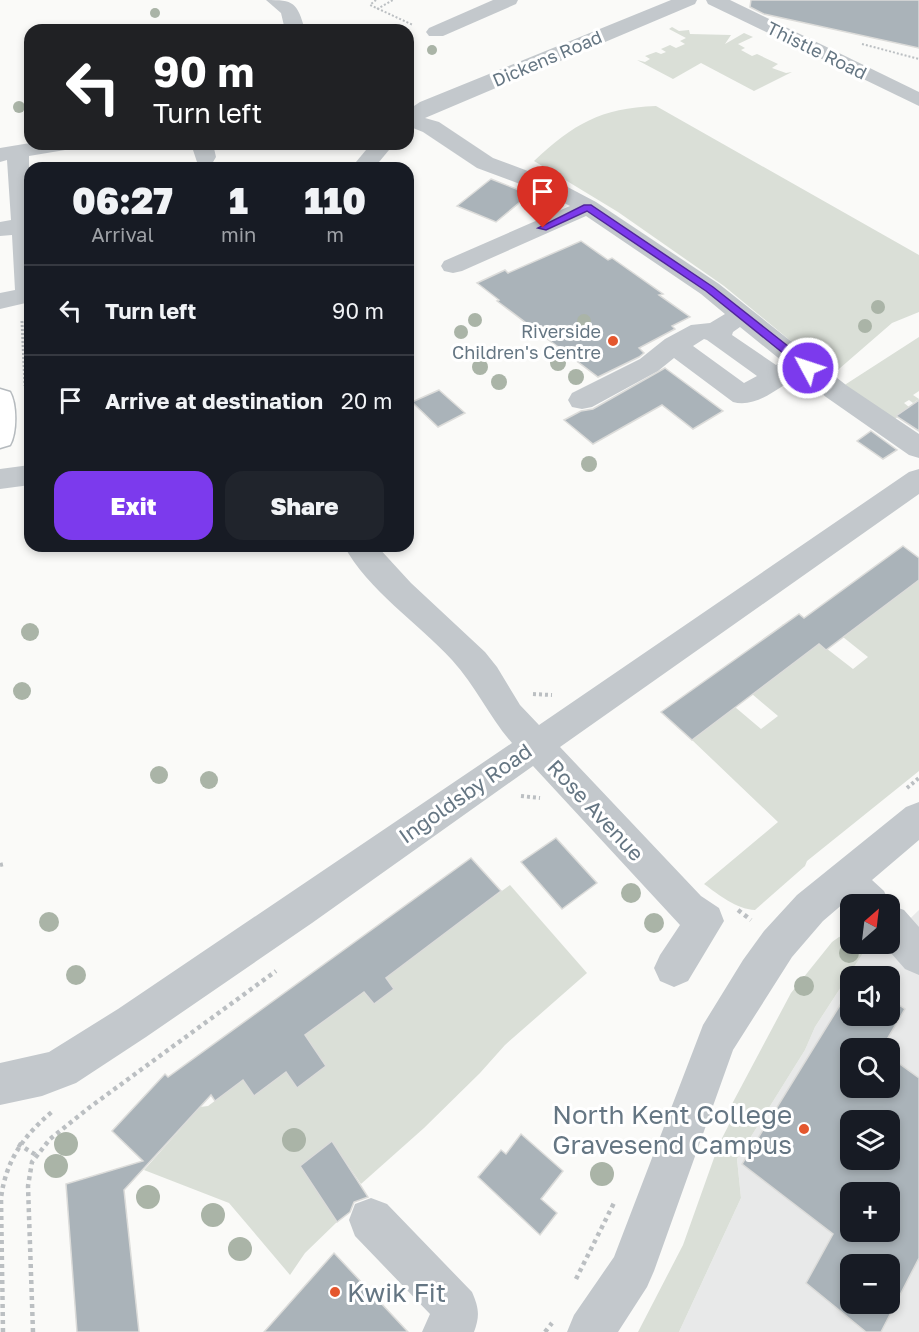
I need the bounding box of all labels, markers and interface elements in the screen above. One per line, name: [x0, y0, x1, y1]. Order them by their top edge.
street label: Thistle Road: [763, 16, 871, 84]
street label: Dickens Road: [489, 25, 605, 91]
text: 90 m: [153, 46, 254, 96]
icon: left: [54, 48, 132, 126]
text: Turn left: [153, 97, 262, 129]
pin: [517, 166, 568, 228]
icon: arrive: [526, 175, 559, 208]
text: 06:27: [72, 179, 173, 222]
text: 1: [229, 179, 248, 222]
text: 110: [304, 179, 366, 222]
text: Arrival: [91, 222, 154, 246]
text: min: [221, 222, 256, 246]
text: m: [326, 222, 344, 246]
icon: left: [54, 294, 87, 327]
text: Turn left: [105, 297, 196, 324]
text: 90 m: [332, 297, 384, 324]
place label: Riverside Children's Centre: [452, 320, 601, 363]
marker: Riverside Children's Centre: [606, 334, 620, 348]
position arrow: [776, 336, 840, 400]
icon: arrive: [54, 384, 87, 417]
text: Arrive at destination: [105, 387, 323, 414]
text: 20 m: [341, 387, 392, 414]
button: Exit: [54, 471, 213, 540]
button: Share: [225, 471, 384, 540]
street label: Ingoldsby Road: [393, 737, 537, 849]
street label: Rose Avenue: [542, 754, 650, 866]
north arrow: [840, 894, 900, 954]
map controls: [840, 894, 900, 1314]
button: sound: [840, 966, 900, 1026]
button: search: [840, 1038, 900, 1098]
place label: North Kent College Gravesend Campus: [552, 1099, 792, 1160]
button: layers: [840, 1110, 900, 1170]
marker: North Kent College Gravesend Campus: [797, 1122, 811, 1136]
button: +: [840, 1182, 900, 1242]
button: −: [840, 1254, 900, 1314]
place label: Kwik Fit: [347, 1277, 446, 1308]
marker: Kwik Fit: [328, 1285, 342, 1299]

